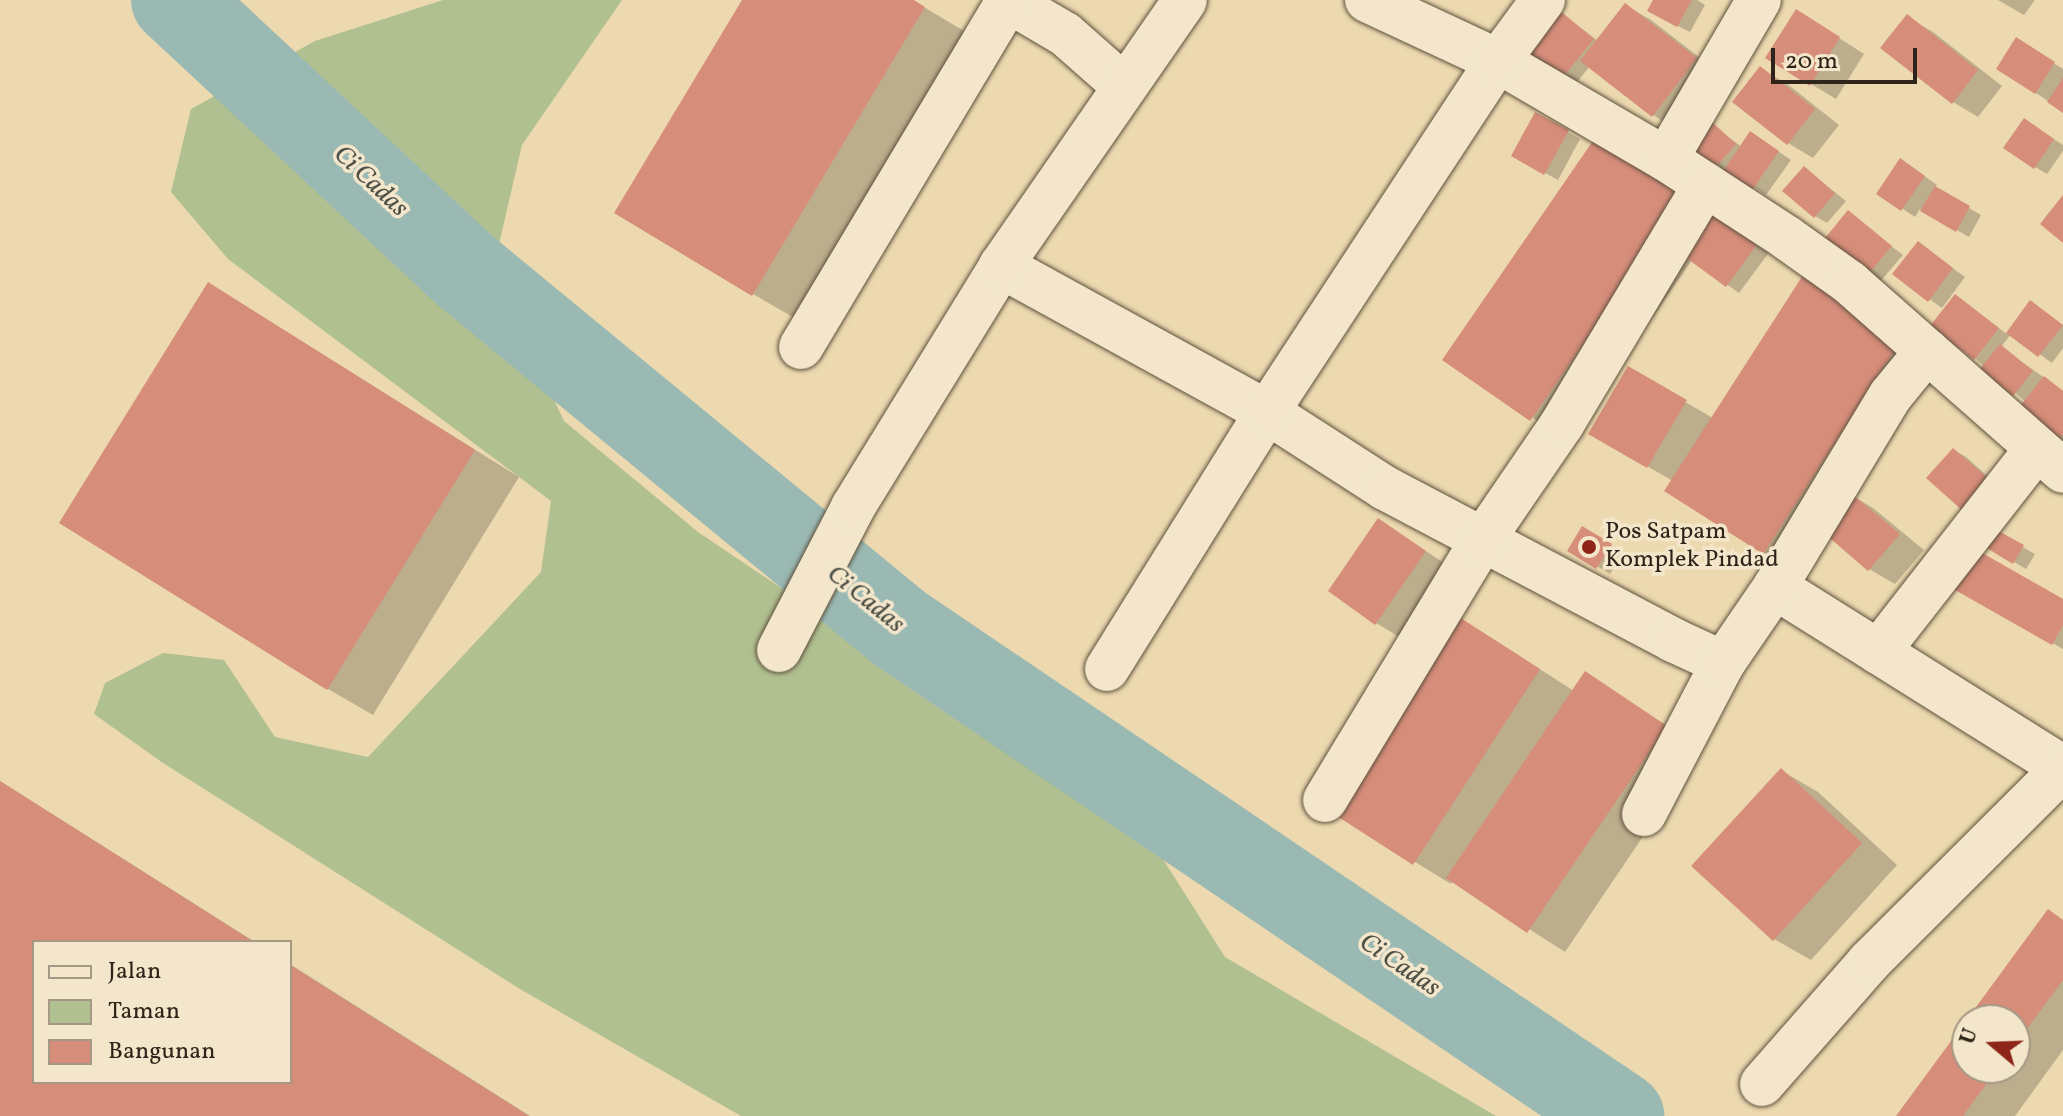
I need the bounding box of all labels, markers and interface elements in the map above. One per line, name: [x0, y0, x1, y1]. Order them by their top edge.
scale bar: [1775, 32, 1921, 82]
text: 20 m: [1785, 45, 1838, 79]
water label: Ci Cadas: [326, 140, 414, 224]
place label: Pos Satpam Komplek Pindad: [1605, 519, 1779, 575]
marker: Pos Satpam Komplek Pindad: [1580, 538, 1598, 556]
water label: Ci Cadas: [820, 559, 910, 641]
water label: Ci Cadas: [1353, 928, 1445, 1004]
legend: [32, 940, 292, 1084]
text: Jalan: [108, 955, 161, 989]
text: Taman: [108, 995, 180, 1029]
north arrow: [1951, 1004, 2031, 1084]
text: U: [1953, 1024, 1987, 1049]
text: Bangunan: [108, 1035, 216, 1069]

